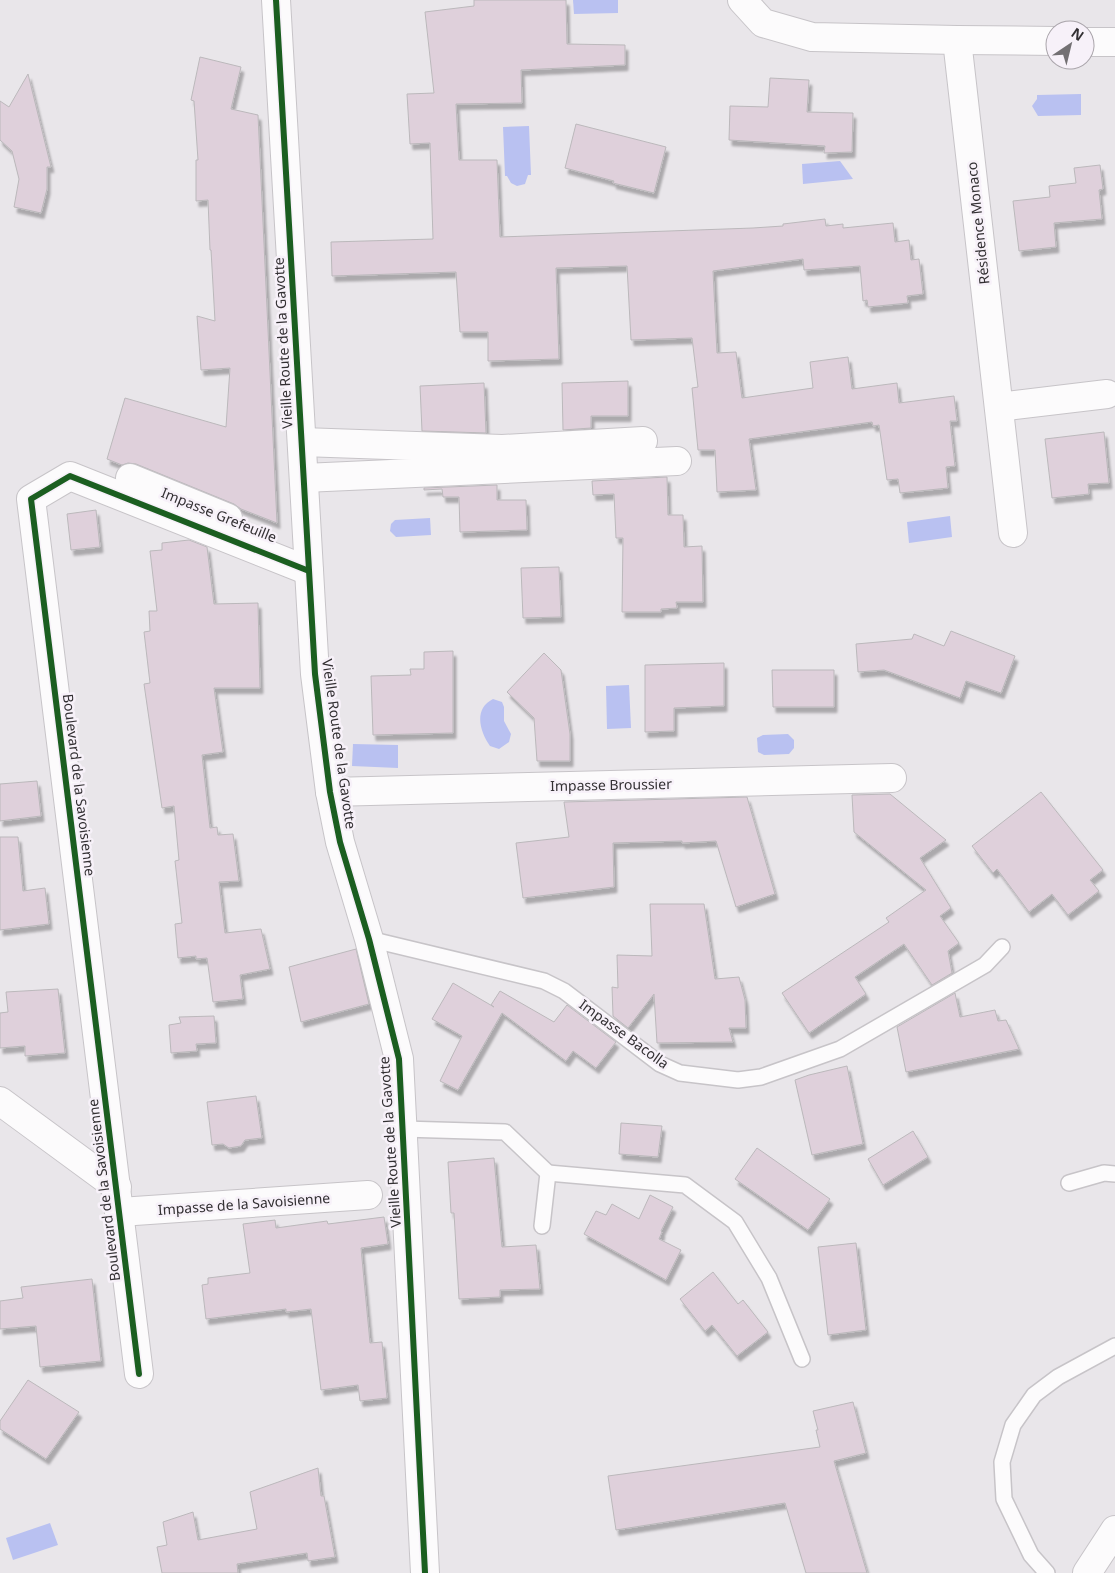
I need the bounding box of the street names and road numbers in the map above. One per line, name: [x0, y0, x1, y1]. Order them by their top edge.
street label: Résidence Monaco: [962, 161, 993, 285]
street label: Vieille Route de la Gavotte: [269, 257, 296, 429]
street label: Impasse Grefeuille: [159, 483, 280, 546]
street label: Vieille Route de la Gavotte: [318, 658, 361, 830]
street label: Boulevard de la Savoisienne: [59, 693, 100, 877]
street label: Impasse Broussier: [550, 774, 672, 795]
street label: Impasse Bacolla: [576, 995, 673, 1073]
street label: Vieille Route de la Gavotte: [374, 1056, 405, 1228]
street label: Boulevard de la Savoisienne: [83, 1098, 124, 1282]
street label: Impasse de la Savoisienne: [157, 1188, 331, 1219]

